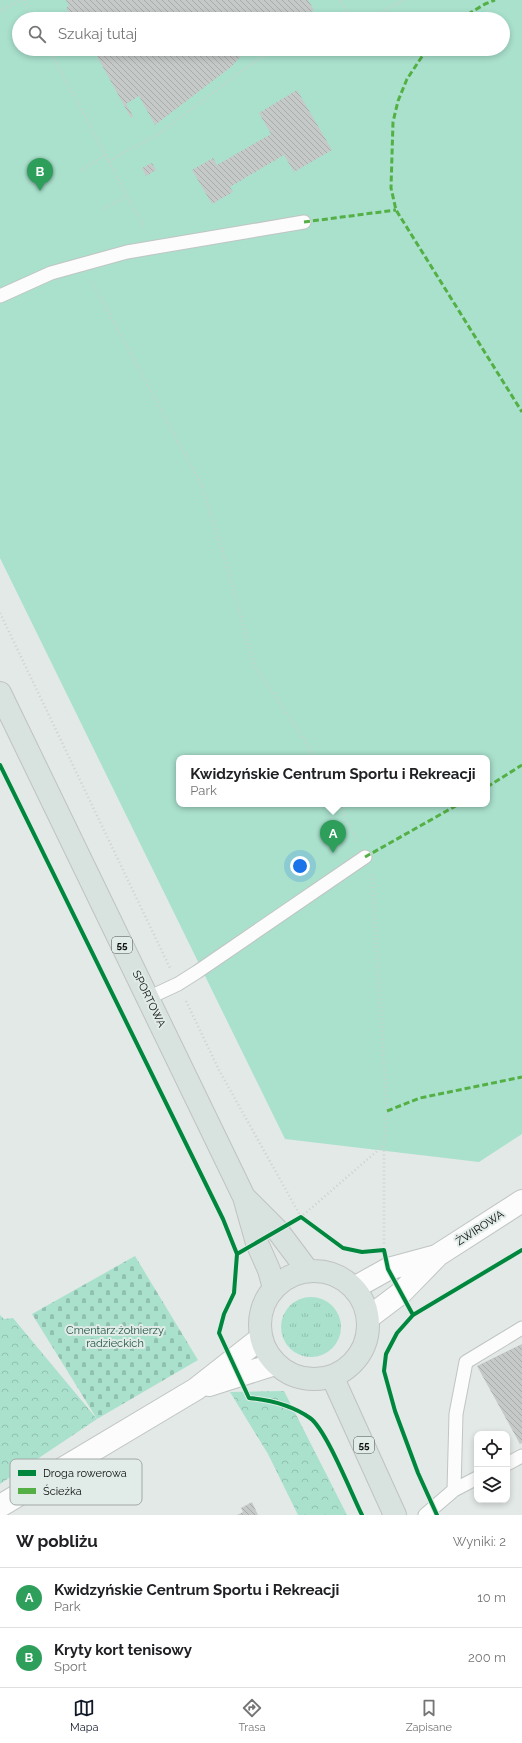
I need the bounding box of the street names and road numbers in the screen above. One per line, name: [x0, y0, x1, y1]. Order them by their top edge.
road number: 55: [112, 937, 132, 953]
street label: SPORTOWA: [130, 968, 169, 1030]
street label: ŻWIROWA: [454, 1207, 507, 1248]
road number: 55: [354, 1437, 374, 1453]

